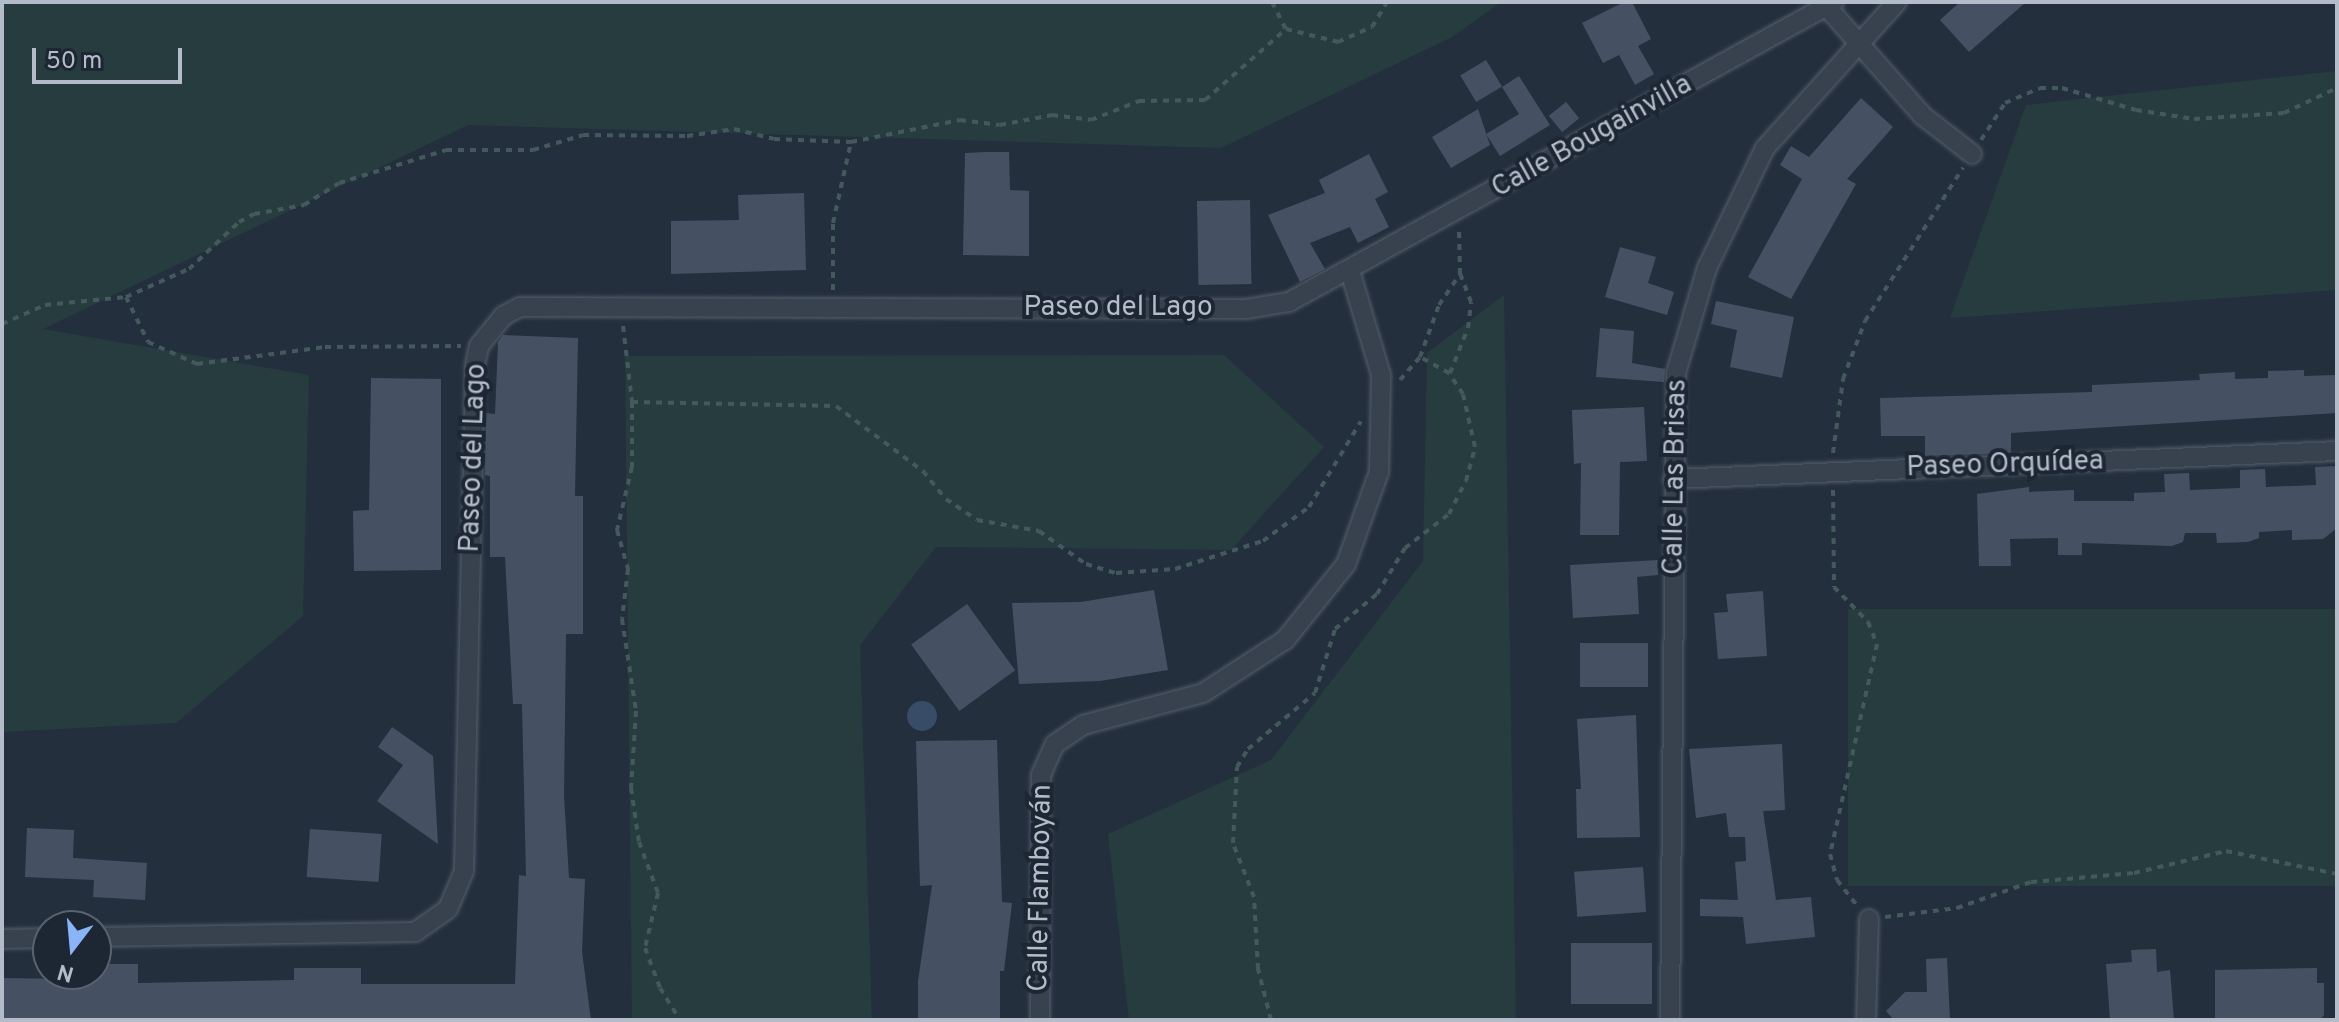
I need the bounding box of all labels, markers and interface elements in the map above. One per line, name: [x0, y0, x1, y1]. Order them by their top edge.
scale bar: [36, 32, 186, 82]
text: 50 m: [46, 47, 102, 77]
street label: Calle Bougainvilla: [1486, 68, 1698, 206]
street label: Paseo del Lago: [1023, 291, 1213, 325]
street label: Paseo del Lago: [454, 363, 494, 553]
street label: Calle Las Brisas: [1657, 379, 1695, 575]
street label: Paseo Orquídea: [1906, 445, 2104, 485]
street label: Calle Flamboyán: [1022, 784, 1060, 992]
north arrow: [32, 910, 112, 990]
text: N: [54, 956, 77, 987]

